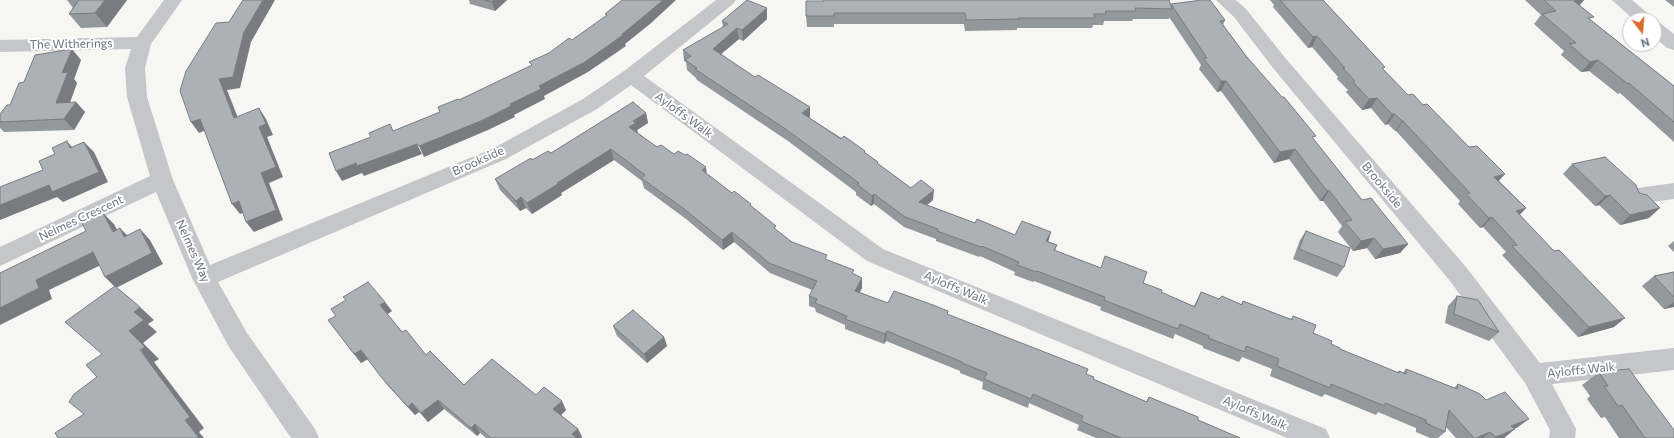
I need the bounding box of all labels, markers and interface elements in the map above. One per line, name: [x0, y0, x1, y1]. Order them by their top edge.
north arrow: [1622, 12, 1662, 52]
street label: The Witherings: [29, 36, 113, 52]
text: N: [1639, 36, 1651, 50]
street label: Ayloffs Walk: [652, 89, 716, 141]
street label: Brookside: [450, 143, 506, 179]
street label: Brookside: [1359, 159, 1405, 211]
street label: Nelmes Crescent: [36, 192, 126, 244]
street label: Nelmes Way: [173, 217, 213, 285]
street label: Ayloffs Walk: [922, 268, 990, 308]
street label: Ayloffs Walk: [1546, 359, 1616, 381]
street label: Ayloffs Walk: [1221, 393, 1289, 433]

